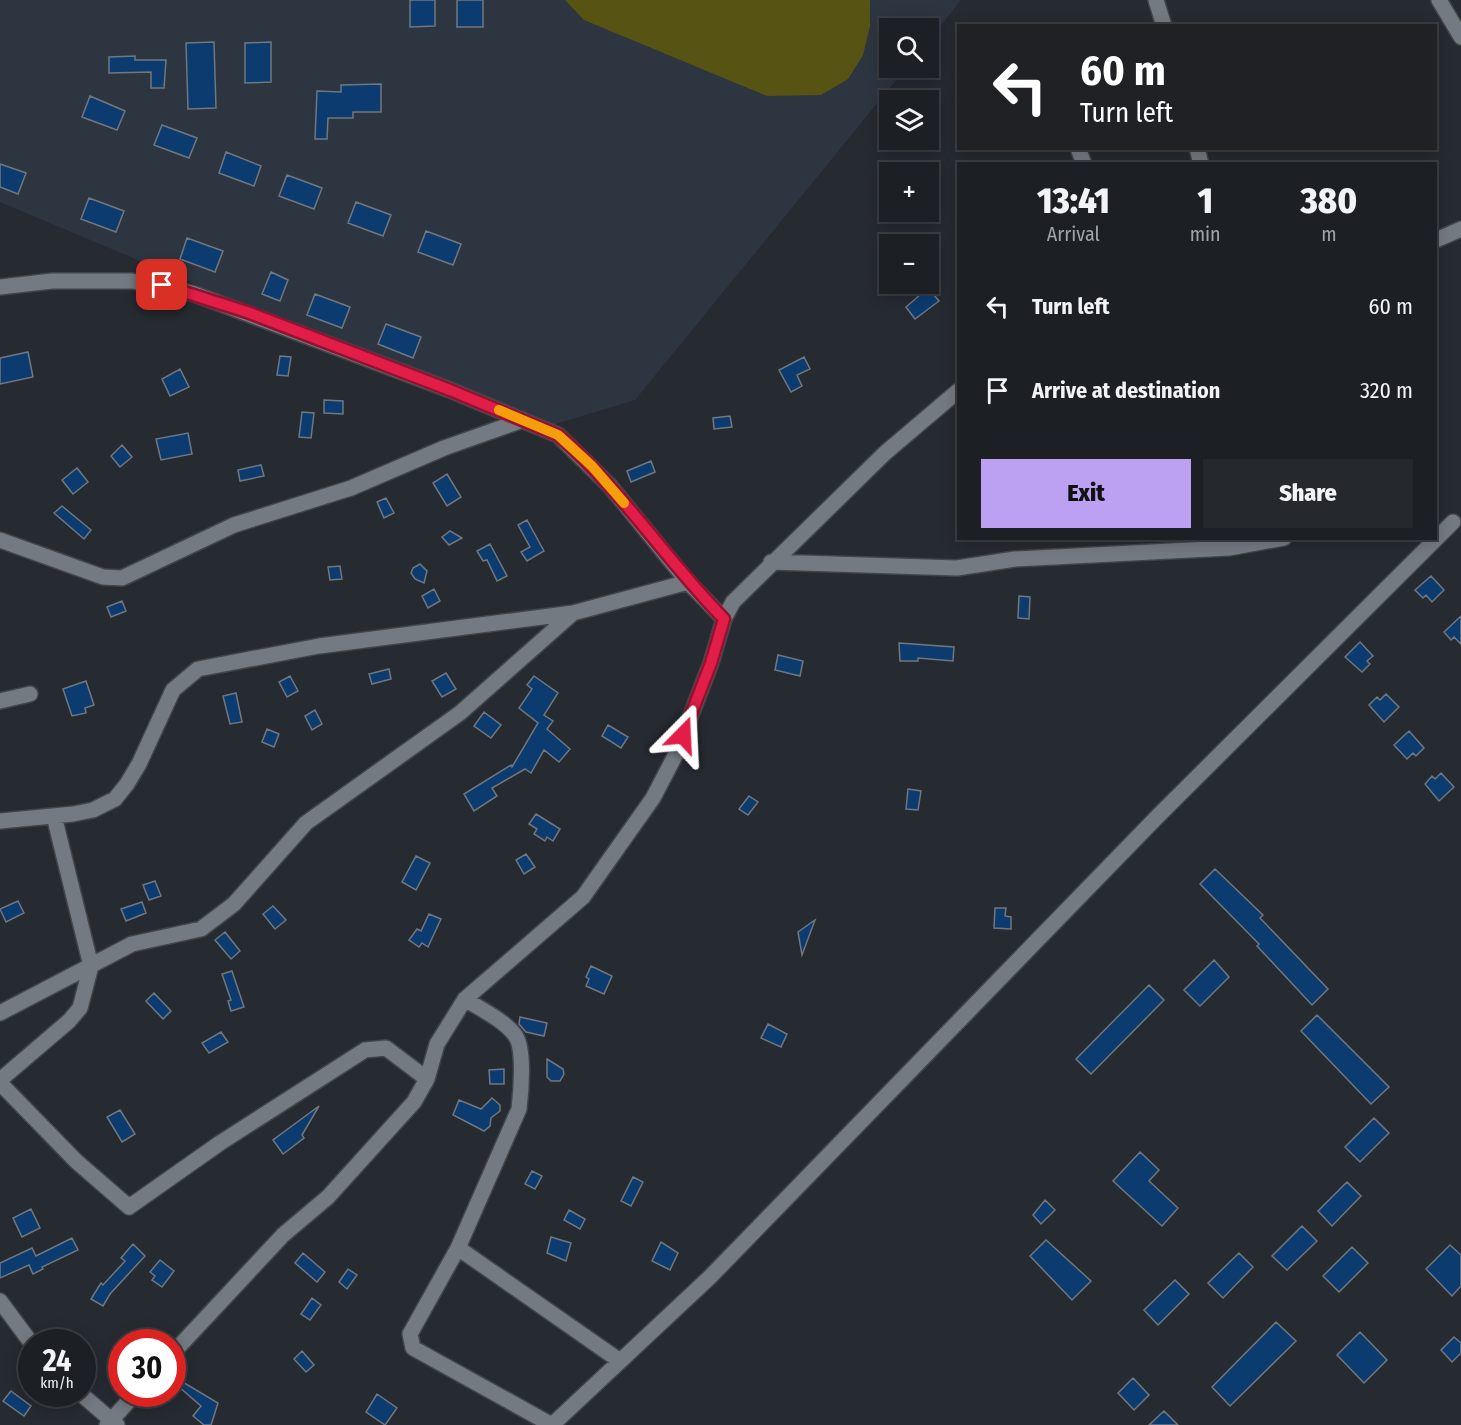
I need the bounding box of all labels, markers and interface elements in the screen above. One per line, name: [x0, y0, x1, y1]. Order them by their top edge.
map controls: [879, 18, 939, 294]
button: search: [879, 18, 939, 78]
text: 60 m: [1080, 46, 1166, 96]
icon: left: [981, 48, 1059, 126]
button: layers: [879, 90, 939, 150]
text: Turn left: [1080, 97, 1173, 129]
button: +: [879, 162, 939, 222]
text: 13:41: [1037, 179, 1110, 223]
text: 1: [1197, 179, 1213, 223]
text: 380: [1301, 179, 1357, 223]
text: Arrival: [1047, 222, 1100, 246]
text: min: [1190, 222, 1221, 246]
text: m: [1321, 222, 1337, 246]
button: −: [879, 234, 939, 294]
pin: [136, 259, 187, 310]
icon: arrive: [145, 268, 178, 301]
icon: left: [981, 290, 1014, 323]
text: Turn left: [1032, 293, 1110, 320]
text: 60 m: [1369, 293, 1413, 320]
icon: arrive: [981, 374, 1014, 407]
text: Arrive at destination: [1032, 377, 1220, 404]
text: 320 m: [1360, 377, 1413, 404]
button: Exit: [981, 459, 1191, 528]
button: Share: [1203, 459, 1413, 528]
position arrow: [651, 703, 715, 767]
speed limit sign: 30: [108, 1329, 186, 1407]
text: 24: [43, 1343, 71, 1379]
text: km/h: [40, 1374, 74, 1392]

